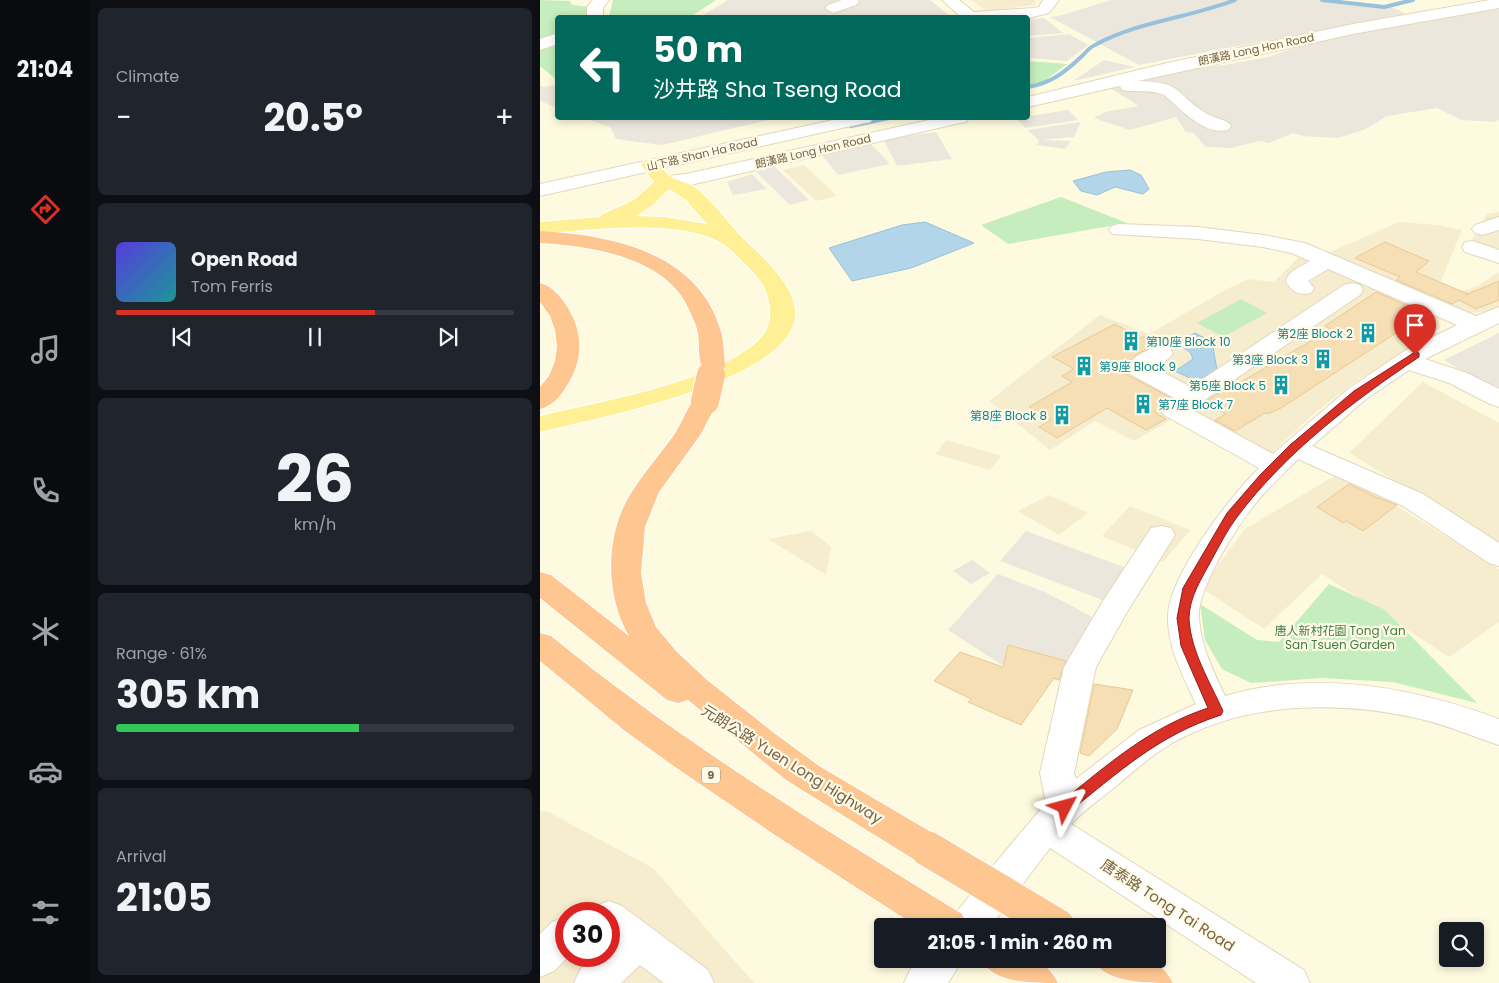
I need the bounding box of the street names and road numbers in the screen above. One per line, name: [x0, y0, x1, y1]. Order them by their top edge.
street label: 朗漢路 Long Hon Road: [1196, 29, 1316, 69]
street label: 朗漢路 Long Hon Road: [754, 130, 872, 172]
street label: 山下路 Shan Ha Road: [645, 133, 759, 175]
street label: 元朗公路 Yuen Long Highway: [697, 700, 887, 829]
road number: 9: [702, 766, 720, 784]
street label: 唐泰路 Tong Tai Road: [1097, 854, 1239, 956]

